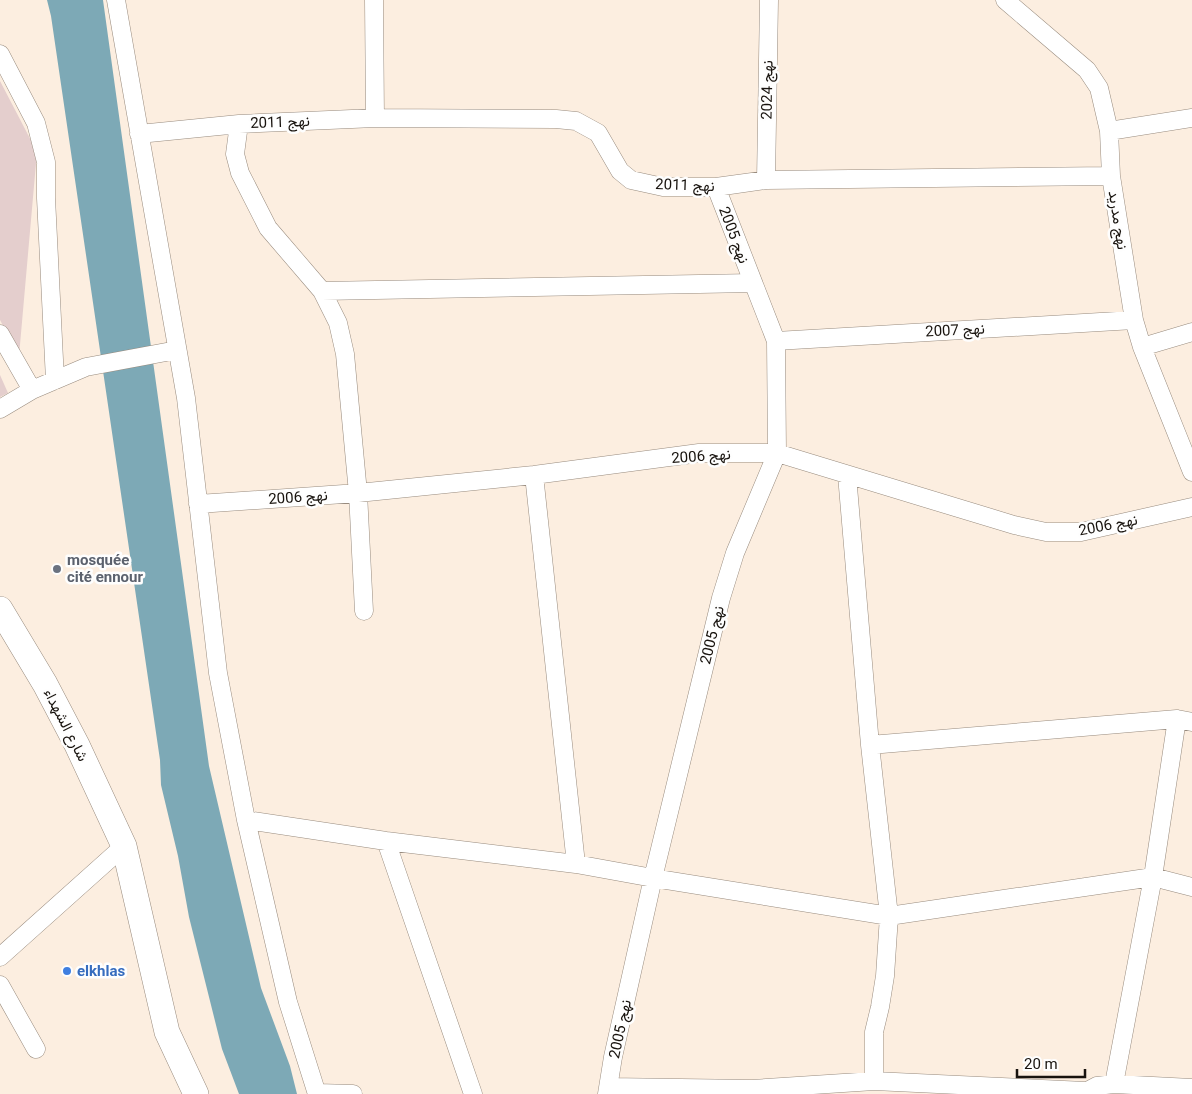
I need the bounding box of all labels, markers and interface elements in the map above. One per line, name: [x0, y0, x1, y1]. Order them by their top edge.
street label: نهج 2024: [757, 60, 779, 120]
street label: نهج 2011: [250, 112, 310, 134]
street label: نهج 2011: [655, 175, 715, 197]
street label: نهج مدريد: [1102, 189, 1132, 251]
street label: نهج 2005: [713, 204, 753, 267]
street label: نهج 2007: [925, 319, 985, 343]
street label: نهج 2006: [671, 445, 731, 469]
street label: نهج 2006: [268, 486, 328, 510]
street label: نهج 2006: [1077, 510, 1139, 541]
place label: mosquée cité ennour: [67, 551, 143, 586]
marker: mosquée cité ennour: [51, 563, 63, 575]
street label: نهج 2005: [696, 604, 730, 667]
street label: شارع الشهداء: [38, 686, 92, 765]
place label: elkhlas: [77, 962, 125, 980]
marker: elkhlas: [61, 965, 73, 977]
street label: نهج 2005: [605, 998, 637, 1060]
scale bar: [1017, 1046, 1084, 1078]
text: 20 m: [1024, 1055, 1058, 1073]

